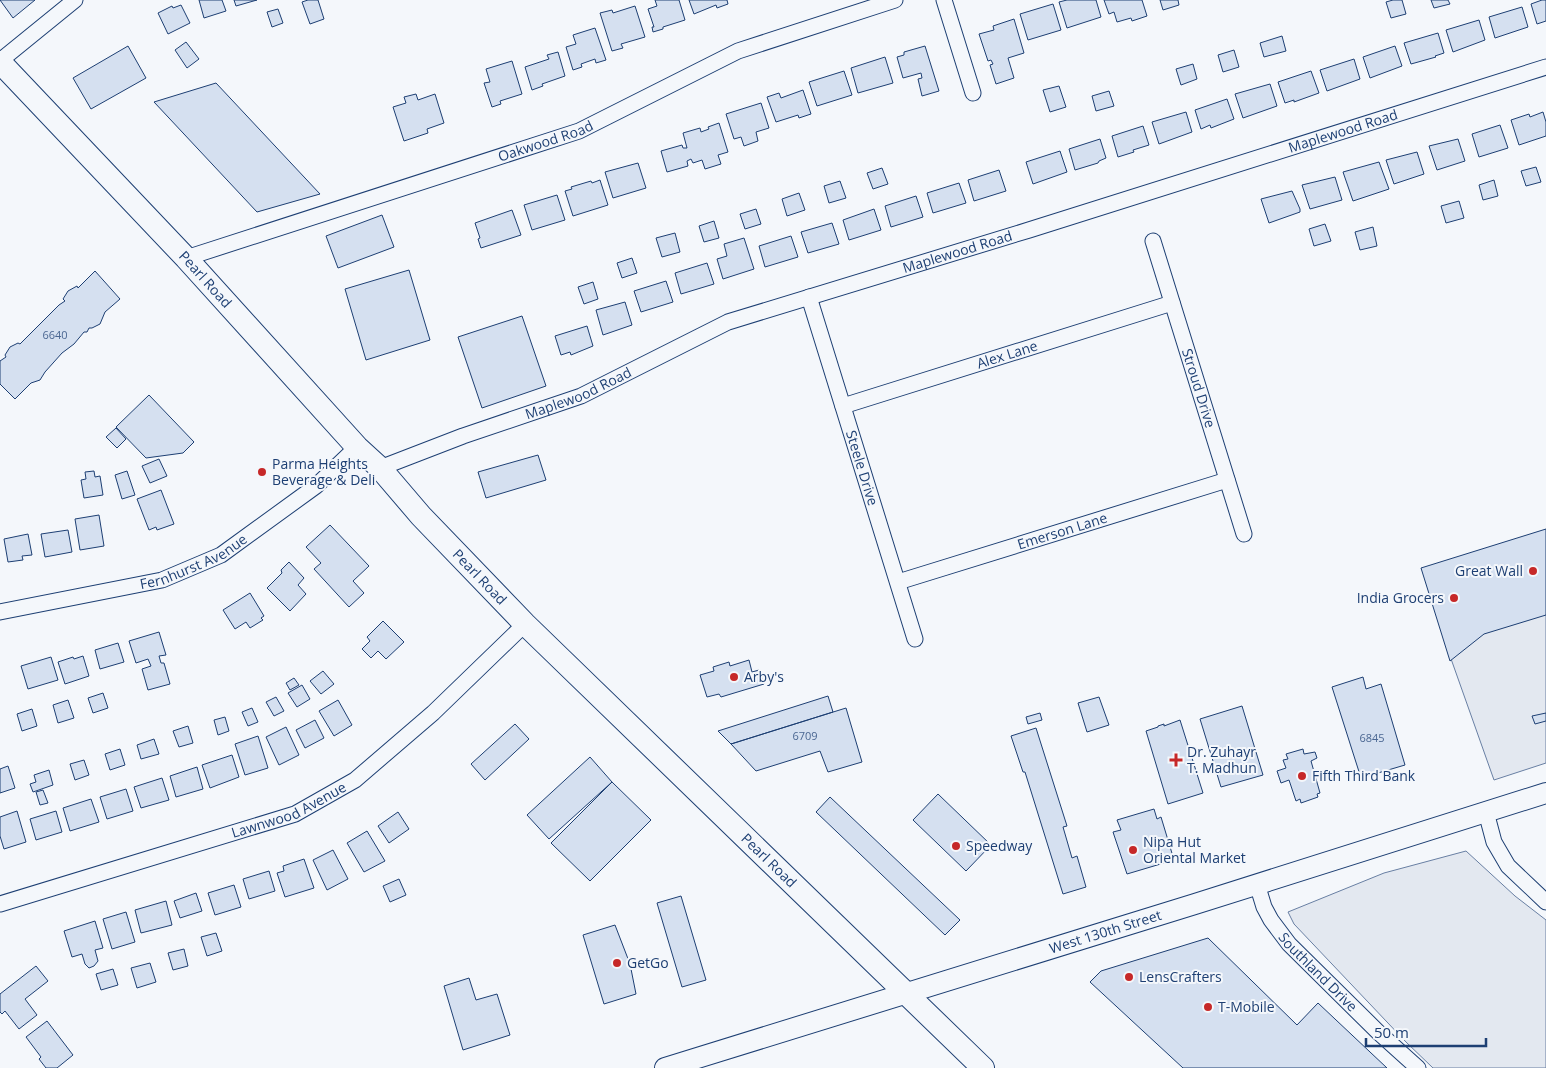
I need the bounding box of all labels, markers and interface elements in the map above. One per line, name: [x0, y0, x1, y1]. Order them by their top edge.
street label: Maplewood Road: [1286, 104, 1400, 157]
street label: Oakwood Road: [495, 115, 596, 166]
street label: Maplewood Road: [900, 226, 1014, 277]
street label: Pearl Road: [175, 246, 236, 311]
house number: 6640: [42, 327, 68, 342]
street label: Alex Lane: [974, 336, 1040, 373]
street label: Stroud Drive: [1178, 346, 1220, 430]
street label: Maplewood Road: [522, 362, 634, 423]
street label: Steele Drive: [842, 428, 883, 508]
place label: Parma Heights Beverage & Deli: [272, 454, 375, 489]
marker: Parma Heights Beverage & Deli: [256, 466, 268, 478]
street label: Emerson Lane: [1015, 508, 1110, 553]
street label: Fernhurst Avenue: [138, 529, 251, 593]
street label: Pearl Road: [449, 545, 511, 609]
place label: Great Wall: [1455, 561, 1523, 580]
marker: Great Wall: [1527, 565, 1539, 577]
place label: India Grocers: [1357, 588, 1444, 607]
marker: India Grocers: [1448, 592, 1460, 604]
place label: Arby's: [744, 667, 784, 686]
marker: Arby's: [728, 671, 740, 683]
house number: 6709: [792, 728, 818, 743]
house number: 6845: [1359, 730, 1385, 745]
place label: Dr. Zuhayr T. Madhun: [1187, 742, 1257, 777]
marker: Dr. Zuhayr T. Madhun: [1169, 753, 1183, 767]
place label: Fifth Third Bank: [1312, 766, 1416, 785]
marker: Fifth Third Bank: [1296, 770, 1308, 782]
street label: Lawnwood Avenue: [229, 777, 349, 842]
street label: Pearl Road: [737, 829, 801, 891]
place label: Nipa Hut Oriental Market: [1143, 832, 1246, 867]
place label: Speedway: [966, 836, 1033, 855]
marker: Speedway: [950, 840, 962, 852]
marker: Nipa Hut Oriental Market: [1127, 844, 1139, 856]
street label: West 130th Street: [1047, 905, 1164, 958]
street label: Southland Drive: [1274, 928, 1362, 1016]
place label: GetGo: [627, 953, 669, 972]
marker: GetGo: [611, 957, 623, 969]
place label: LensCrafters: [1139, 967, 1222, 986]
marker: LensCrafters: [1123, 971, 1135, 983]
place label: T-Mobile: [1218, 997, 1275, 1016]
marker: T-Mobile: [1202, 1001, 1214, 1013]
scale bar: [1366, 1016, 1486, 1048]
text: 50 m: [1374, 1022, 1409, 1042]

